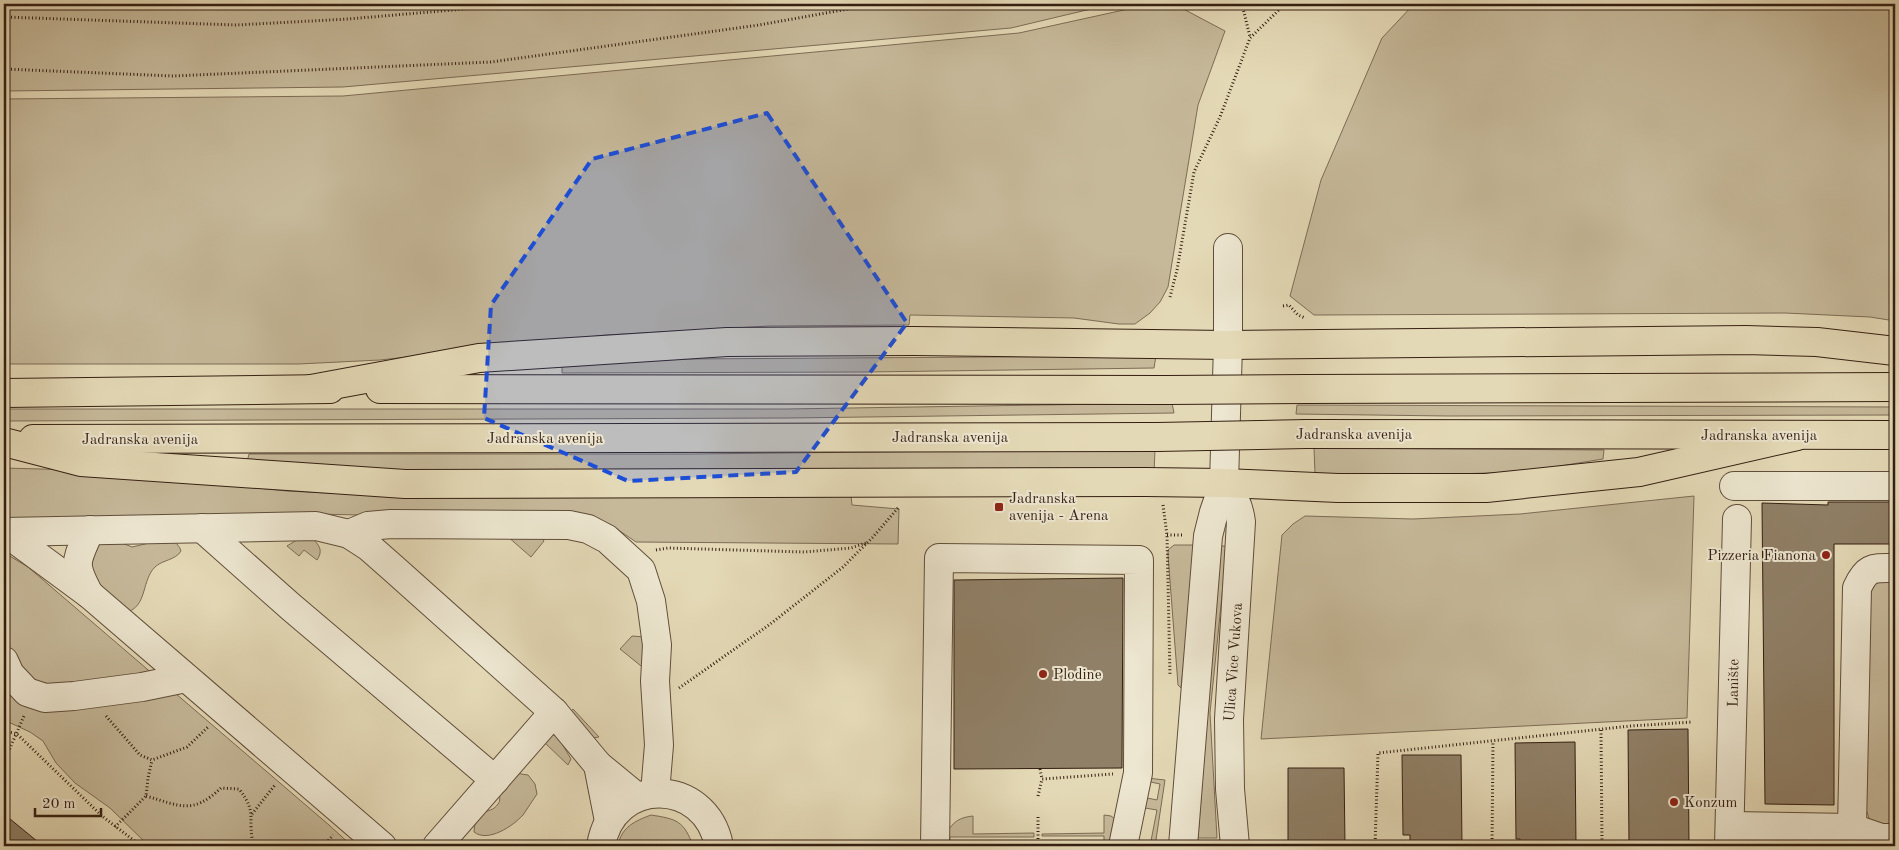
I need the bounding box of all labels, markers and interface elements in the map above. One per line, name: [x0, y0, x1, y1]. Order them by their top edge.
street label: Jadranska avenija: [1296, 428, 1413, 443]
street label: Jadranska avenija: [1701, 429, 1818, 444]
street label: Jadranska avenija: [892, 431, 1009, 446]
street label: Jadranska avenija: [487, 432, 604, 447]
street label: Jadranska avenija: [82, 433, 199, 448]
place label: Jadranska avenija - Arena: [1009, 492, 1109, 524]
marker: Jadranska avenija - Arena: [993, 501, 1005, 513]
place label: Pizzeria Fianona: [1707, 549, 1817, 564]
marker: Pizzeria Fianona: [1820, 549, 1832, 561]
street label: Ulica Vice Vukova: [1223, 602, 1246, 722]
street label: Lanište: [1727, 659, 1742, 707]
marker: Plodine: [1037, 668, 1049, 680]
place label: Plodine: [1053, 668, 1102, 683]
scale bar: [35, 785, 101, 817]
marker: Konzum: [1668, 796, 1680, 808]
place label: Konzum: [1684, 796, 1737, 811]
text: 20 m: [42, 797, 76, 812]

